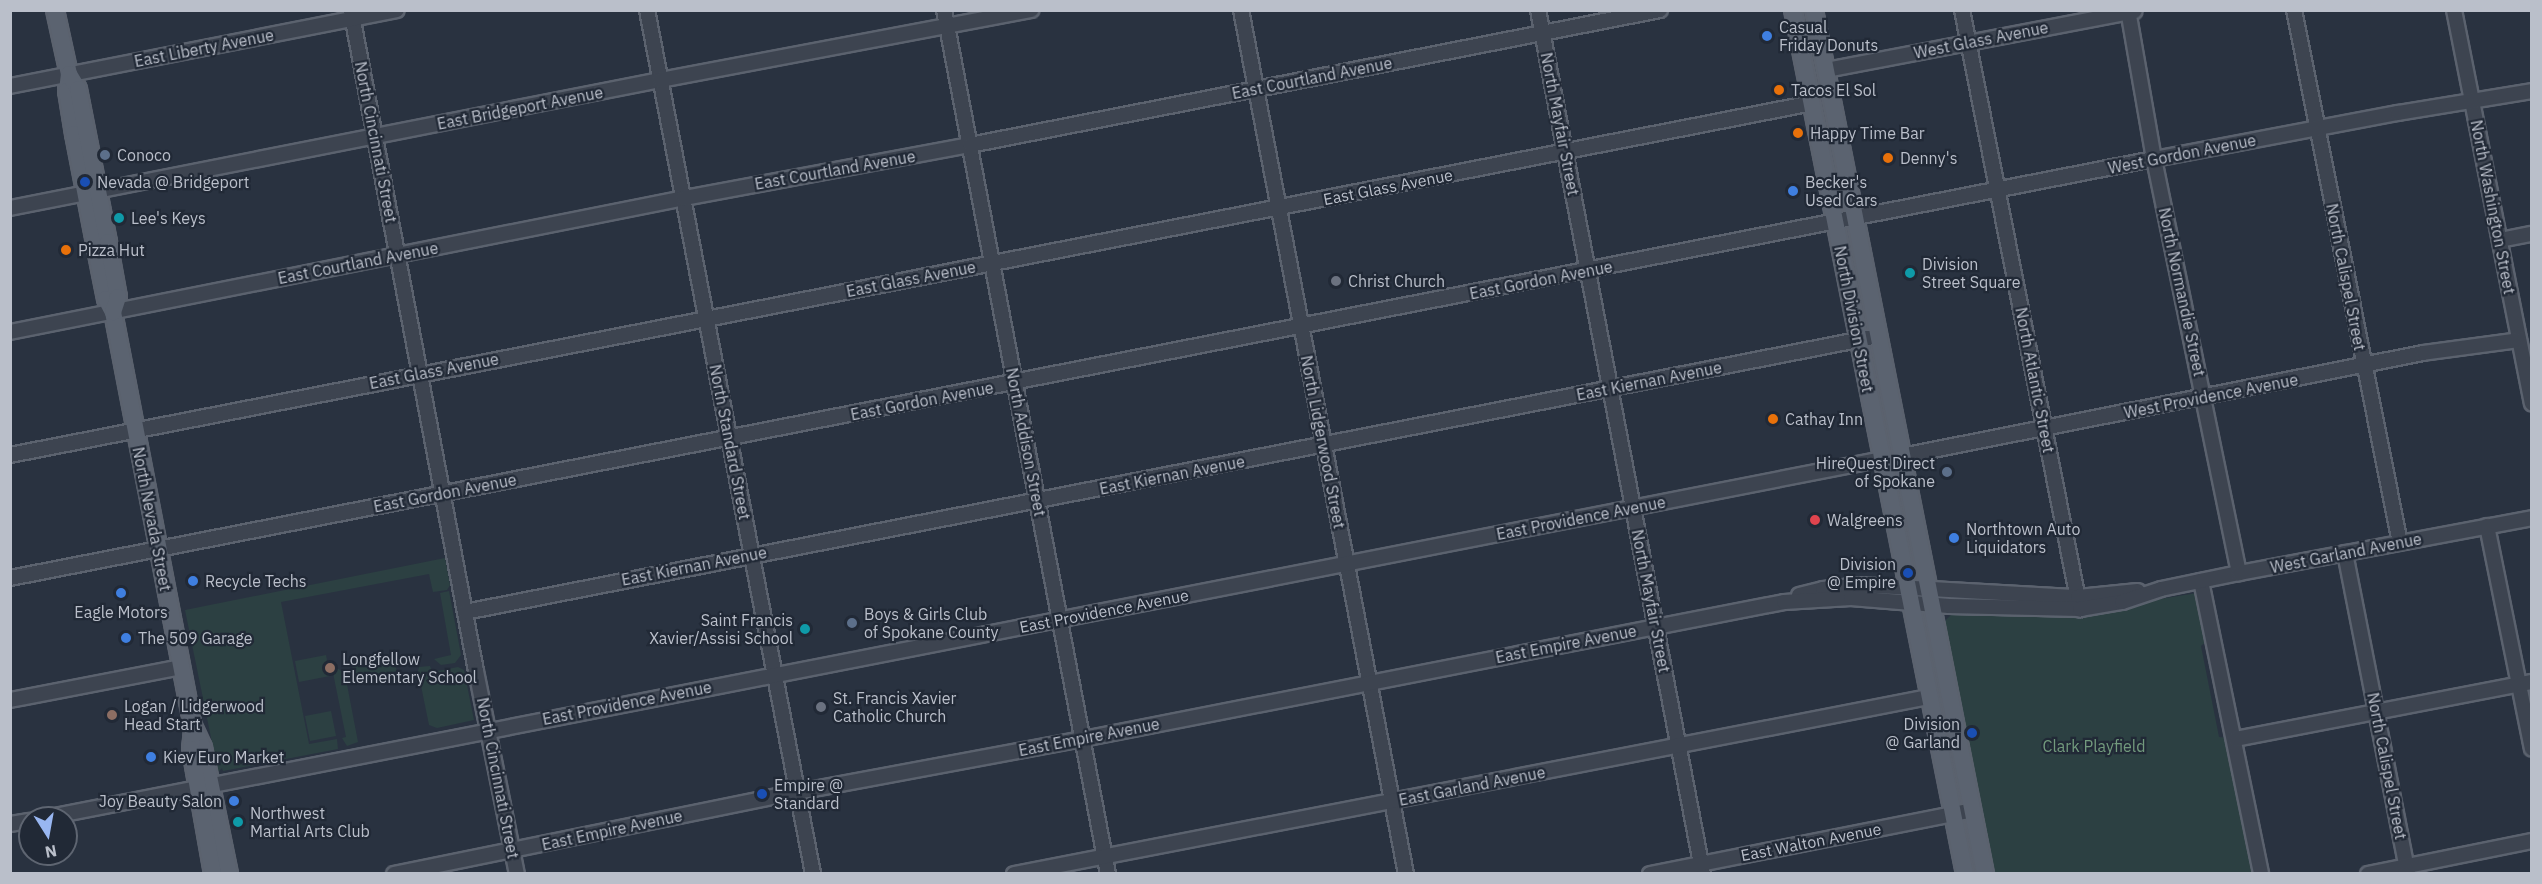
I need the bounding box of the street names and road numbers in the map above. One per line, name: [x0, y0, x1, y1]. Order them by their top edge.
street label: West Glass Avenue: [1912, 18, 2050, 62]
street label: East Liberty Avenue: [133, 25, 275, 71]
street label: North Mayfair Street: [1537, 51, 1583, 197]
street label: East Courtland Avenue: [1230, 53, 1394, 103]
street label: North Cincinnati Street: [351, 60, 401, 224]
street label: East Bridgeport Avenue: [435, 82, 605, 134]
street label: North Washington Street: [2467, 118, 2519, 296]
street label: West Gordon Avenue: [2106, 130, 2258, 178]
street label: East Courtland Avenue: [753, 146, 917, 194]
street label: East Glass Avenue: [1322, 165, 1454, 209]
street label: North Calispel Street: [2322, 202, 2370, 352]
street label: North Normandie Street: [2155, 206, 2209, 378]
street label: East Courtland Avenue: [276, 238, 440, 288]
street label: North Division Street: [1830, 244, 1878, 394]
street label: East Glass Avenue: [845, 257, 977, 301]
street label: East Gordon Avenue: [1468, 257, 1614, 303]
street label: North Atlantic Street: [2011, 306, 2059, 454]
street label: East Glass Avenue: [368, 349, 500, 393]
street label: North Lidgerwood Street: [1297, 354, 1349, 530]
street label: East Kiernan Avenue: [1575, 357, 1723, 405]
street label: North Standard Street: [706, 363, 754, 521]
street label: North Addison Street: [1002, 366, 1050, 518]
street label: West Providence Avenue: [2122, 370, 2300, 422]
street label: East Gordon Avenue: [849, 378, 995, 424]
street label: North Nevada Street: [129, 445, 175, 593]
street label: East Kiernan Avenue: [1098, 451, 1246, 499]
street label: East Gordon Avenue: [372, 470, 518, 516]
street label: East Providence Avenue: [1495, 492, 1667, 544]
street label: North Mayfair Street: [1628, 528, 1674, 674]
street label: West Garland Avenue: [2269, 529, 2423, 577]
street label: East Kiernan Avenue: [620, 542, 768, 590]
street label: East Providence Avenue: [1018, 585, 1190, 637]
street label: East Empire Avenue: [1494, 621, 1638, 667]
street label: East Providence Avenue: [541, 677, 713, 729]
street label: North Calispel Street: [2363, 691, 2411, 841]
street label: North Cincinnati Street: [473, 696, 523, 860]
street label: East Empire Avenue: [1017, 714, 1161, 760]
street label: East Garland Avenue: [1397, 762, 1547, 810]
street label: East Empire Avenue: [540, 806, 684, 854]
street label: East Walton Avenue: [1739, 819, 1883, 865]

